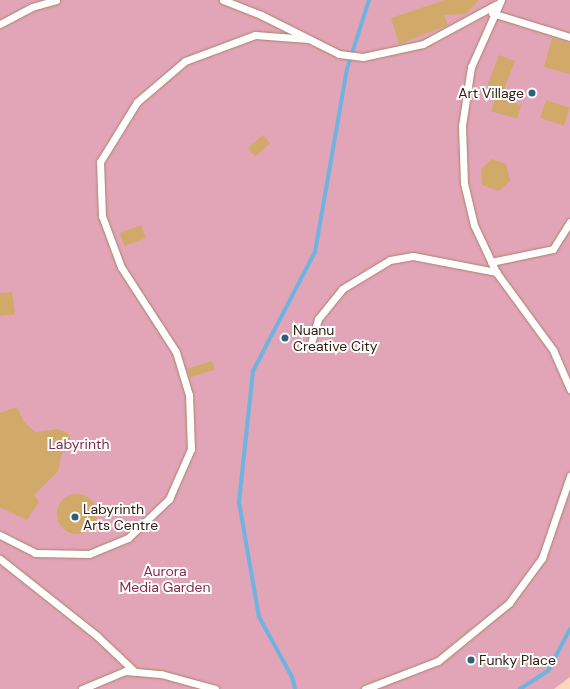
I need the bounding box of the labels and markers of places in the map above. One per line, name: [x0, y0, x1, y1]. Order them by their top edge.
place label: Art Village: [458, 85, 524, 101]
marker: Art Village: [527, 88, 537, 98]
place label: Nuanu Creative City: [293, 322, 378, 354]
marker: Nuanu Creative City: [280, 333, 290, 343]
place label: Labyrinth Arts Centre: [83, 501, 158, 534]
marker: Labyrinth Arts Centre: [70, 512, 80, 522]
place label: Funky Place: [479, 652, 556, 668]
marker: Funky Place: [466, 655, 476, 665]

